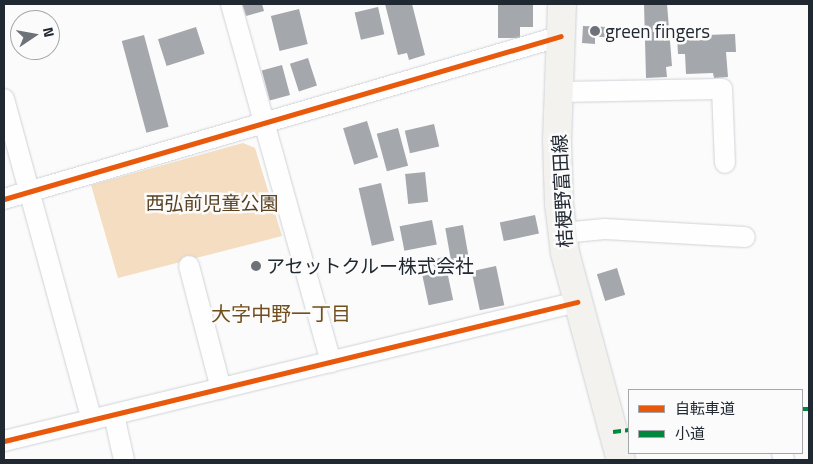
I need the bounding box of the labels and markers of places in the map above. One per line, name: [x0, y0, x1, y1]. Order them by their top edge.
place label: green fingers: [605, 20, 710, 42]
marker: green fingers: [589, 25, 601, 37]
place label: アセットクルー株式会社: [266, 255, 475, 277]
marker: アセットクルー株式会社: [250, 260, 262, 272]

